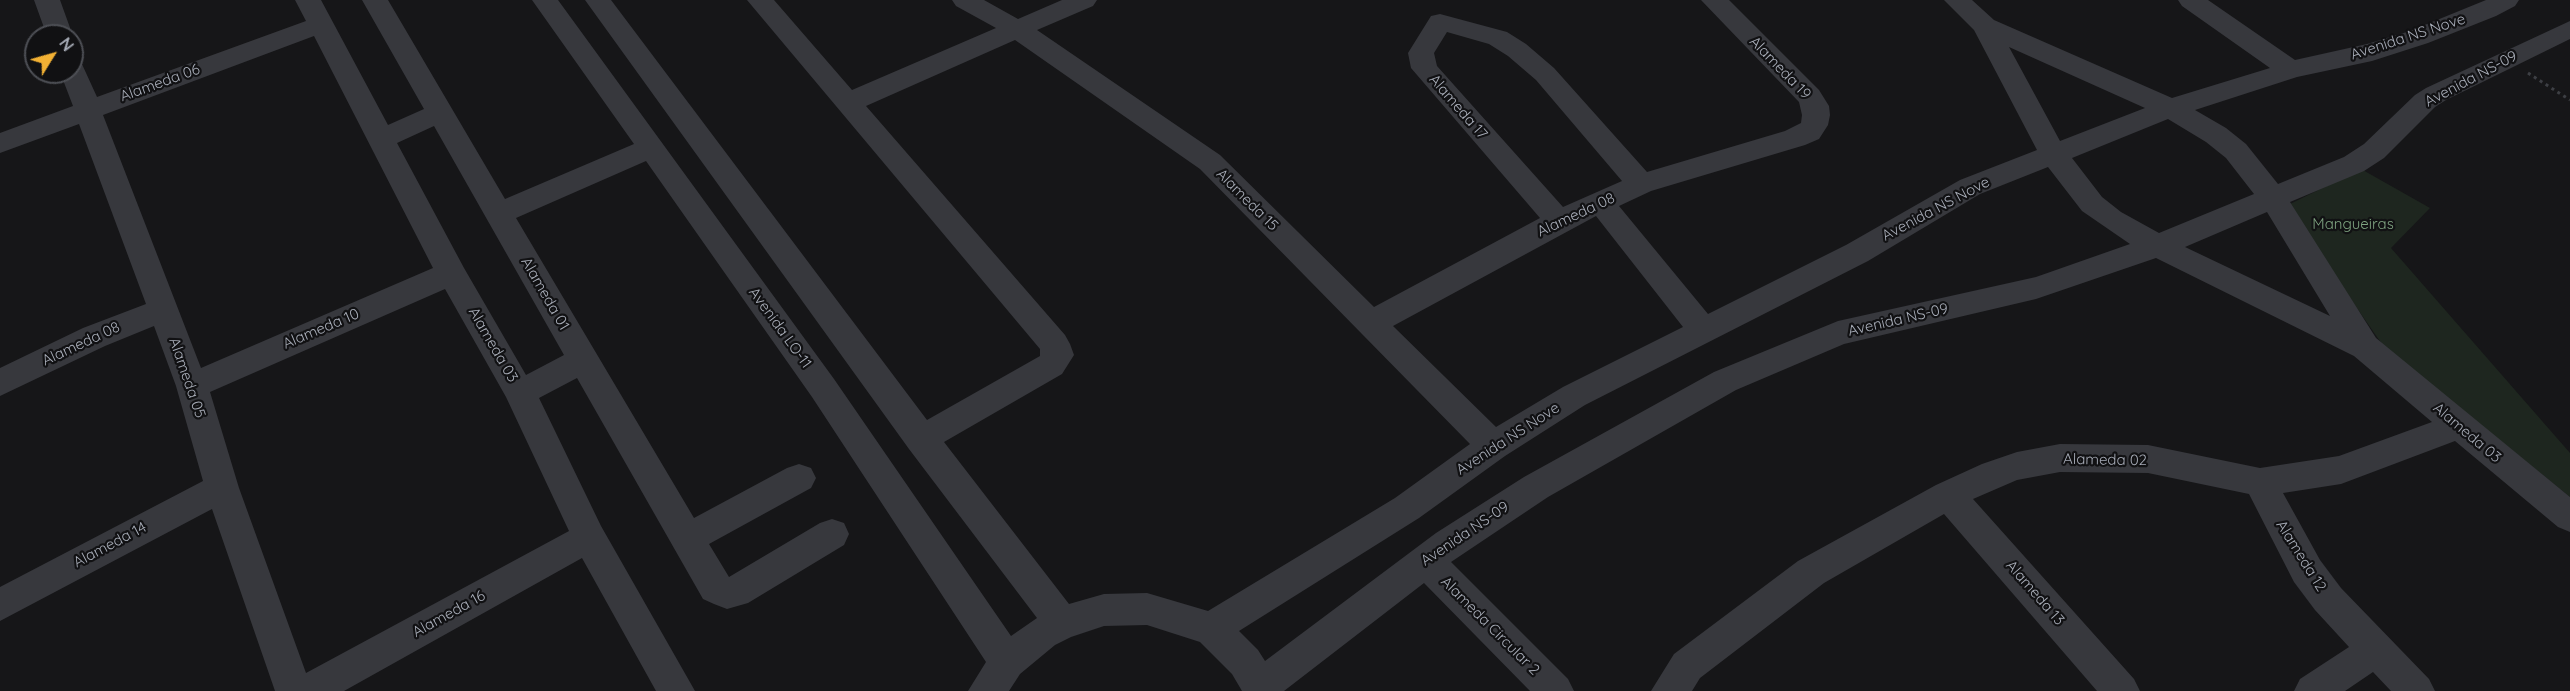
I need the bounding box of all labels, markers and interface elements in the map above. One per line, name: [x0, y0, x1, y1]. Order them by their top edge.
street label: Avenida NS Nove: [2348, 10, 2468, 64]
north arrow: [24, 24, 84, 84]
street label: Alameda 19: [1746, 33, 1814, 103]
text: N: [55, 34, 78, 55]
street label: Avenida NS-09: [2422, 47, 2520, 111]
street label: Alameda 06: [118, 60, 202, 106]
street label: Alameda 17: [1425, 71, 1491, 143]
street label: Alameda 15: [1212, 165, 1282, 235]
street label: Avenida NS Nove: [1879, 173, 1993, 245]
street label: Alameda 08: [1534, 189, 1618, 241]
park label: Mangueiras: [2312, 215, 2394, 233]
street label: Alameda 01: [517, 254, 573, 334]
street label: Avenida LO-11: [745, 284, 815, 372]
street label: Avenida NS-09: [1846, 300, 1950, 340]
street label: Alameda 03: [464, 304, 522, 386]
street label: Alameda 10: [280, 305, 362, 353]
street label: Alameda 08: [39, 318, 123, 370]
street label: Alameda 05: [165, 335, 209, 421]
street label: Avenida NS Nove: [1453, 399, 1563, 479]
street label: Alameda 03: [2429, 399, 2505, 467]
street label: Alameda 02: [2063, 450, 2147, 470]
street label: Avenida NS-09: [1418, 498, 1512, 570]
street label: Alameda 12: [2272, 517, 2330, 595]
street label: Alameda 14: [70, 518, 150, 572]
street label: Alameda 13: [2002, 557, 2068, 629]
street label: Alameda Circular 2: [1437, 573, 1543, 679]
street label: Alameda 16: [410, 587, 488, 641]

